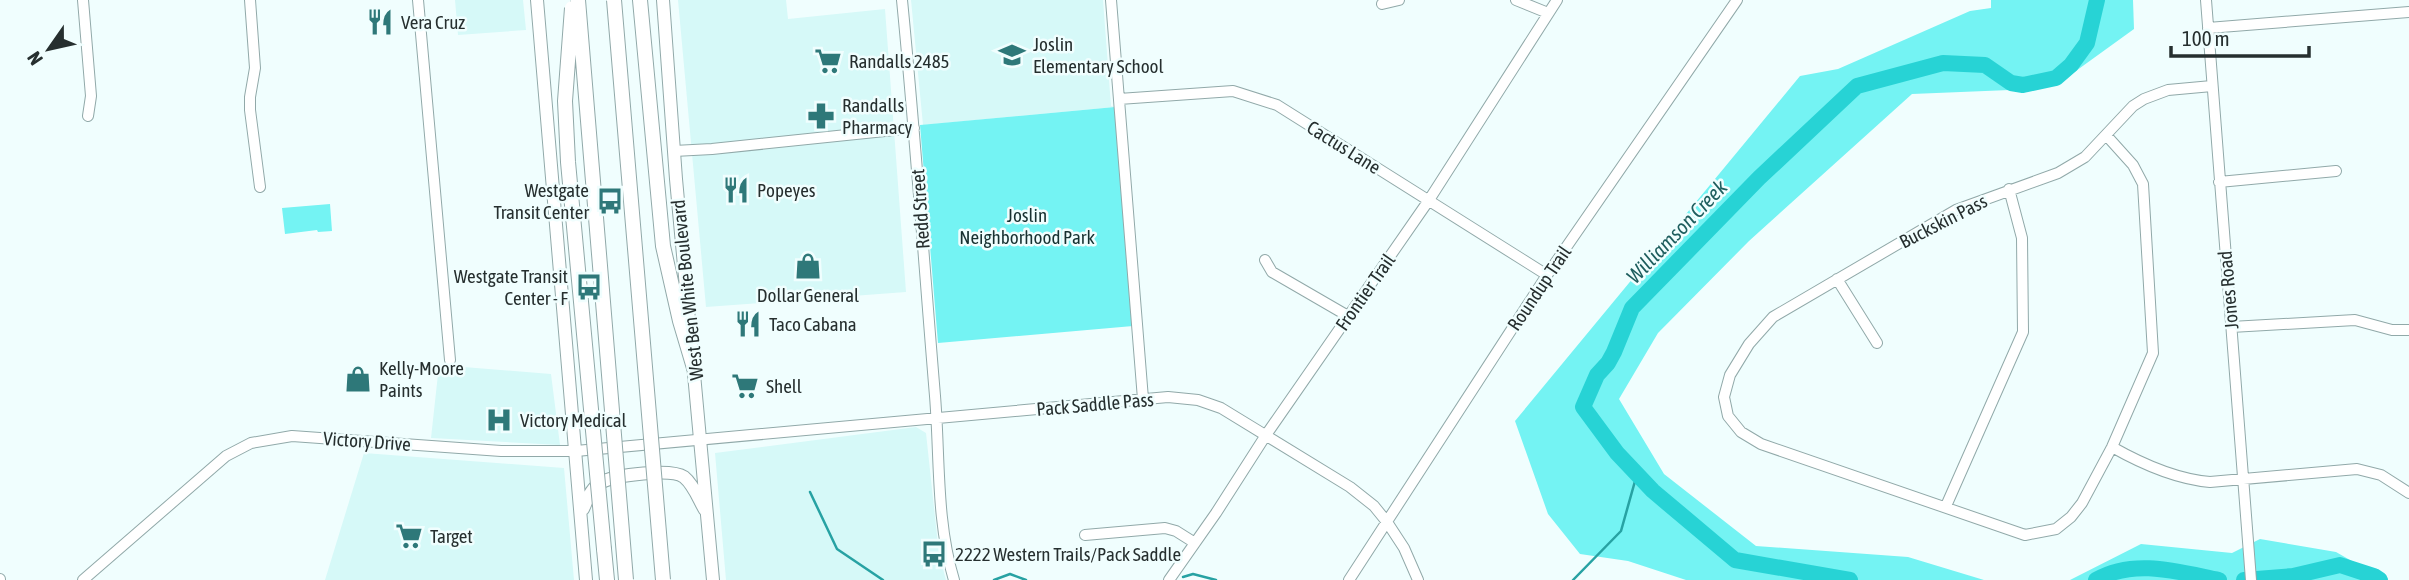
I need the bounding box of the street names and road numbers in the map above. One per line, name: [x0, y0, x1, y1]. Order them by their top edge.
street label: Cactus Lane: [1303, 116, 1385, 178]
street label: Redd Street: [906, 168, 934, 250]
street label: Buckskin Pass: [1895, 189, 1991, 252]
street label: West Ben White Boulevard: [667, 199, 707, 381]
street label: Roundup Trail: [1503, 242, 1575, 334]
street label: Frontier Trail: [1331, 249, 1399, 335]
street label: Jones Road: [2214, 250, 2242, 330]
street label: Pack Saddle Pass: [1035, 388, 1155, 420]
street label: Victory Drive: [322, 427, 412, 455]

